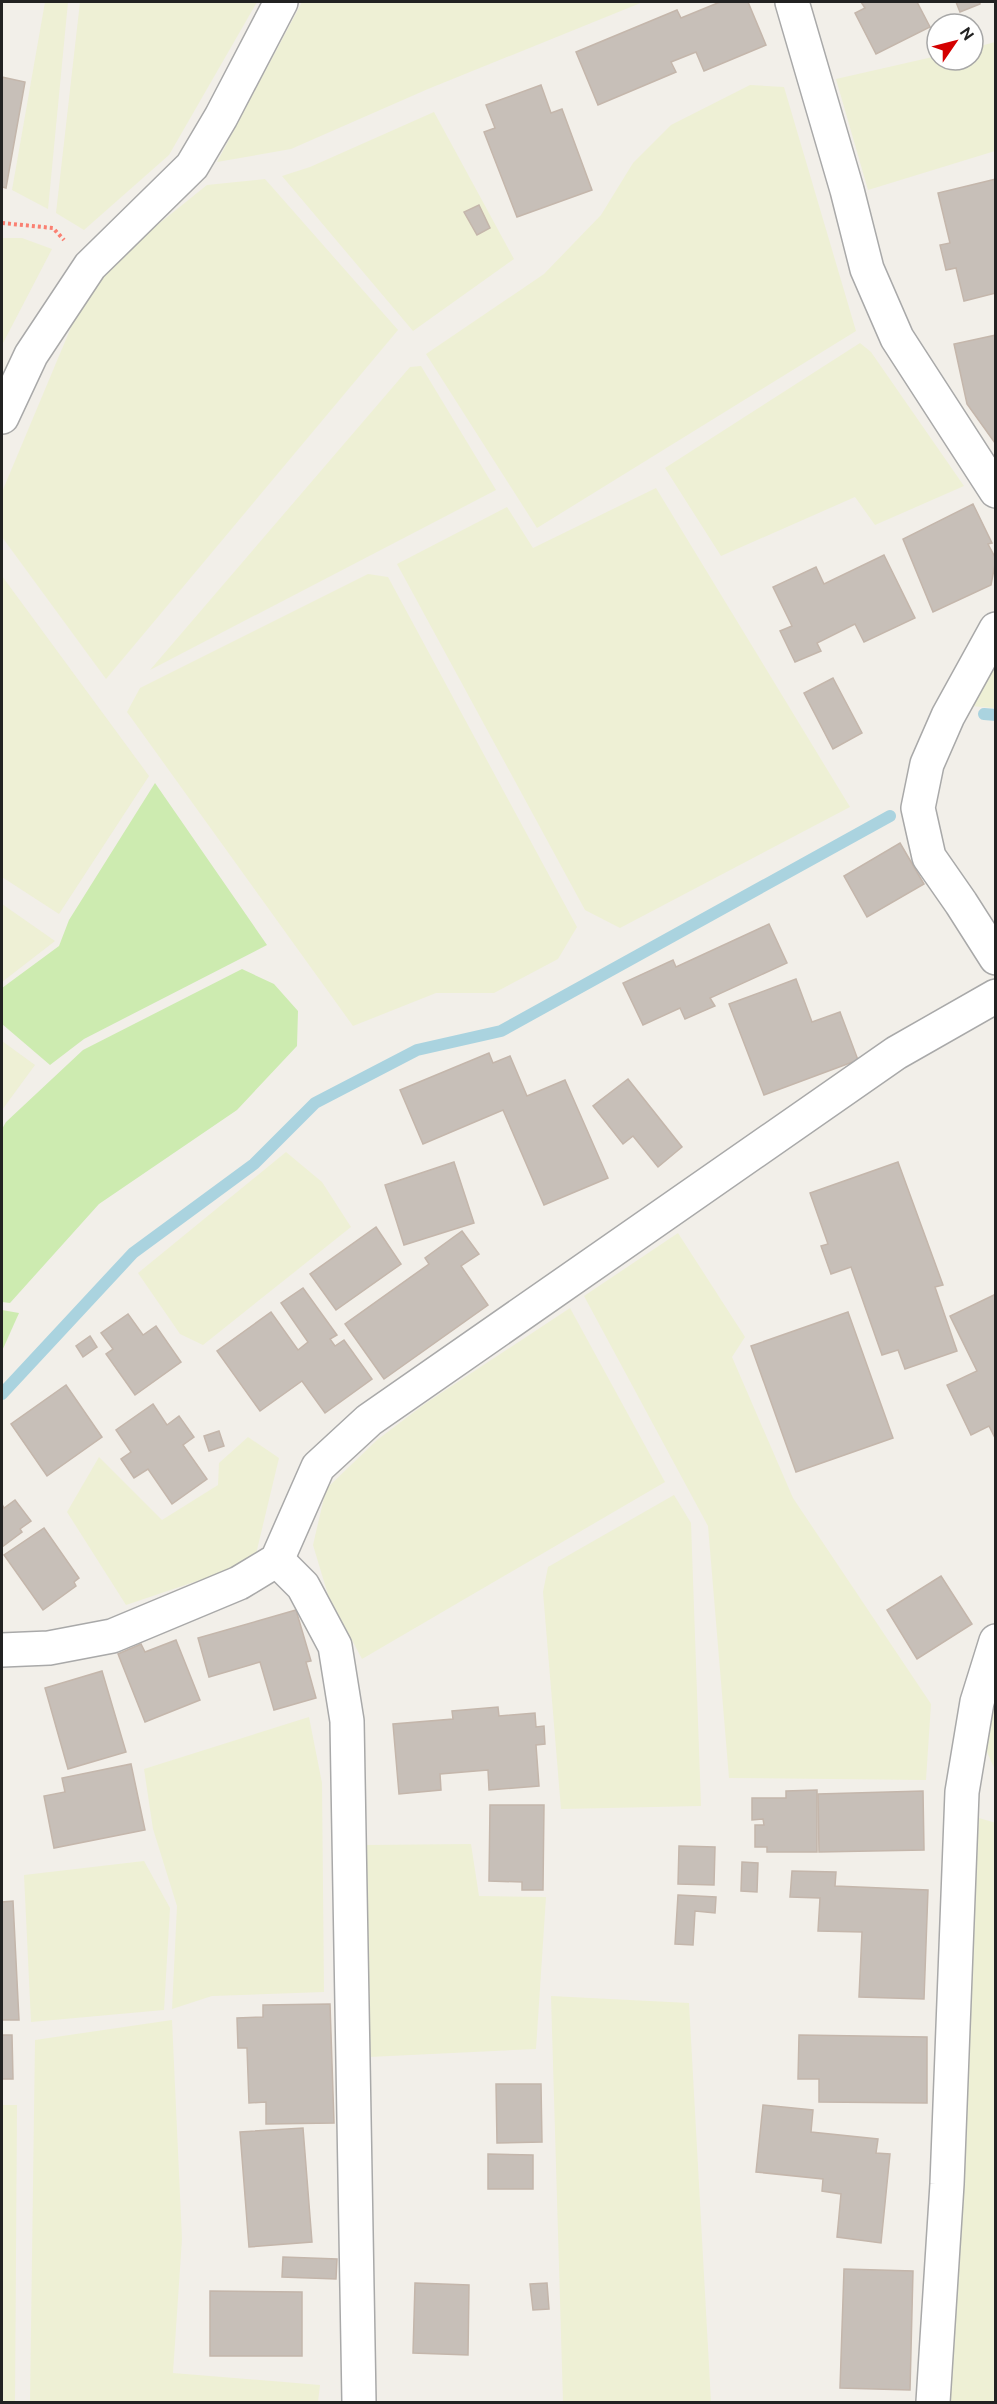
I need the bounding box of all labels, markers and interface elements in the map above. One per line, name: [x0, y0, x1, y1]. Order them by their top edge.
north arrow: [925, 12, 985, 72]
text: N: [956, 23, 978, 43]

